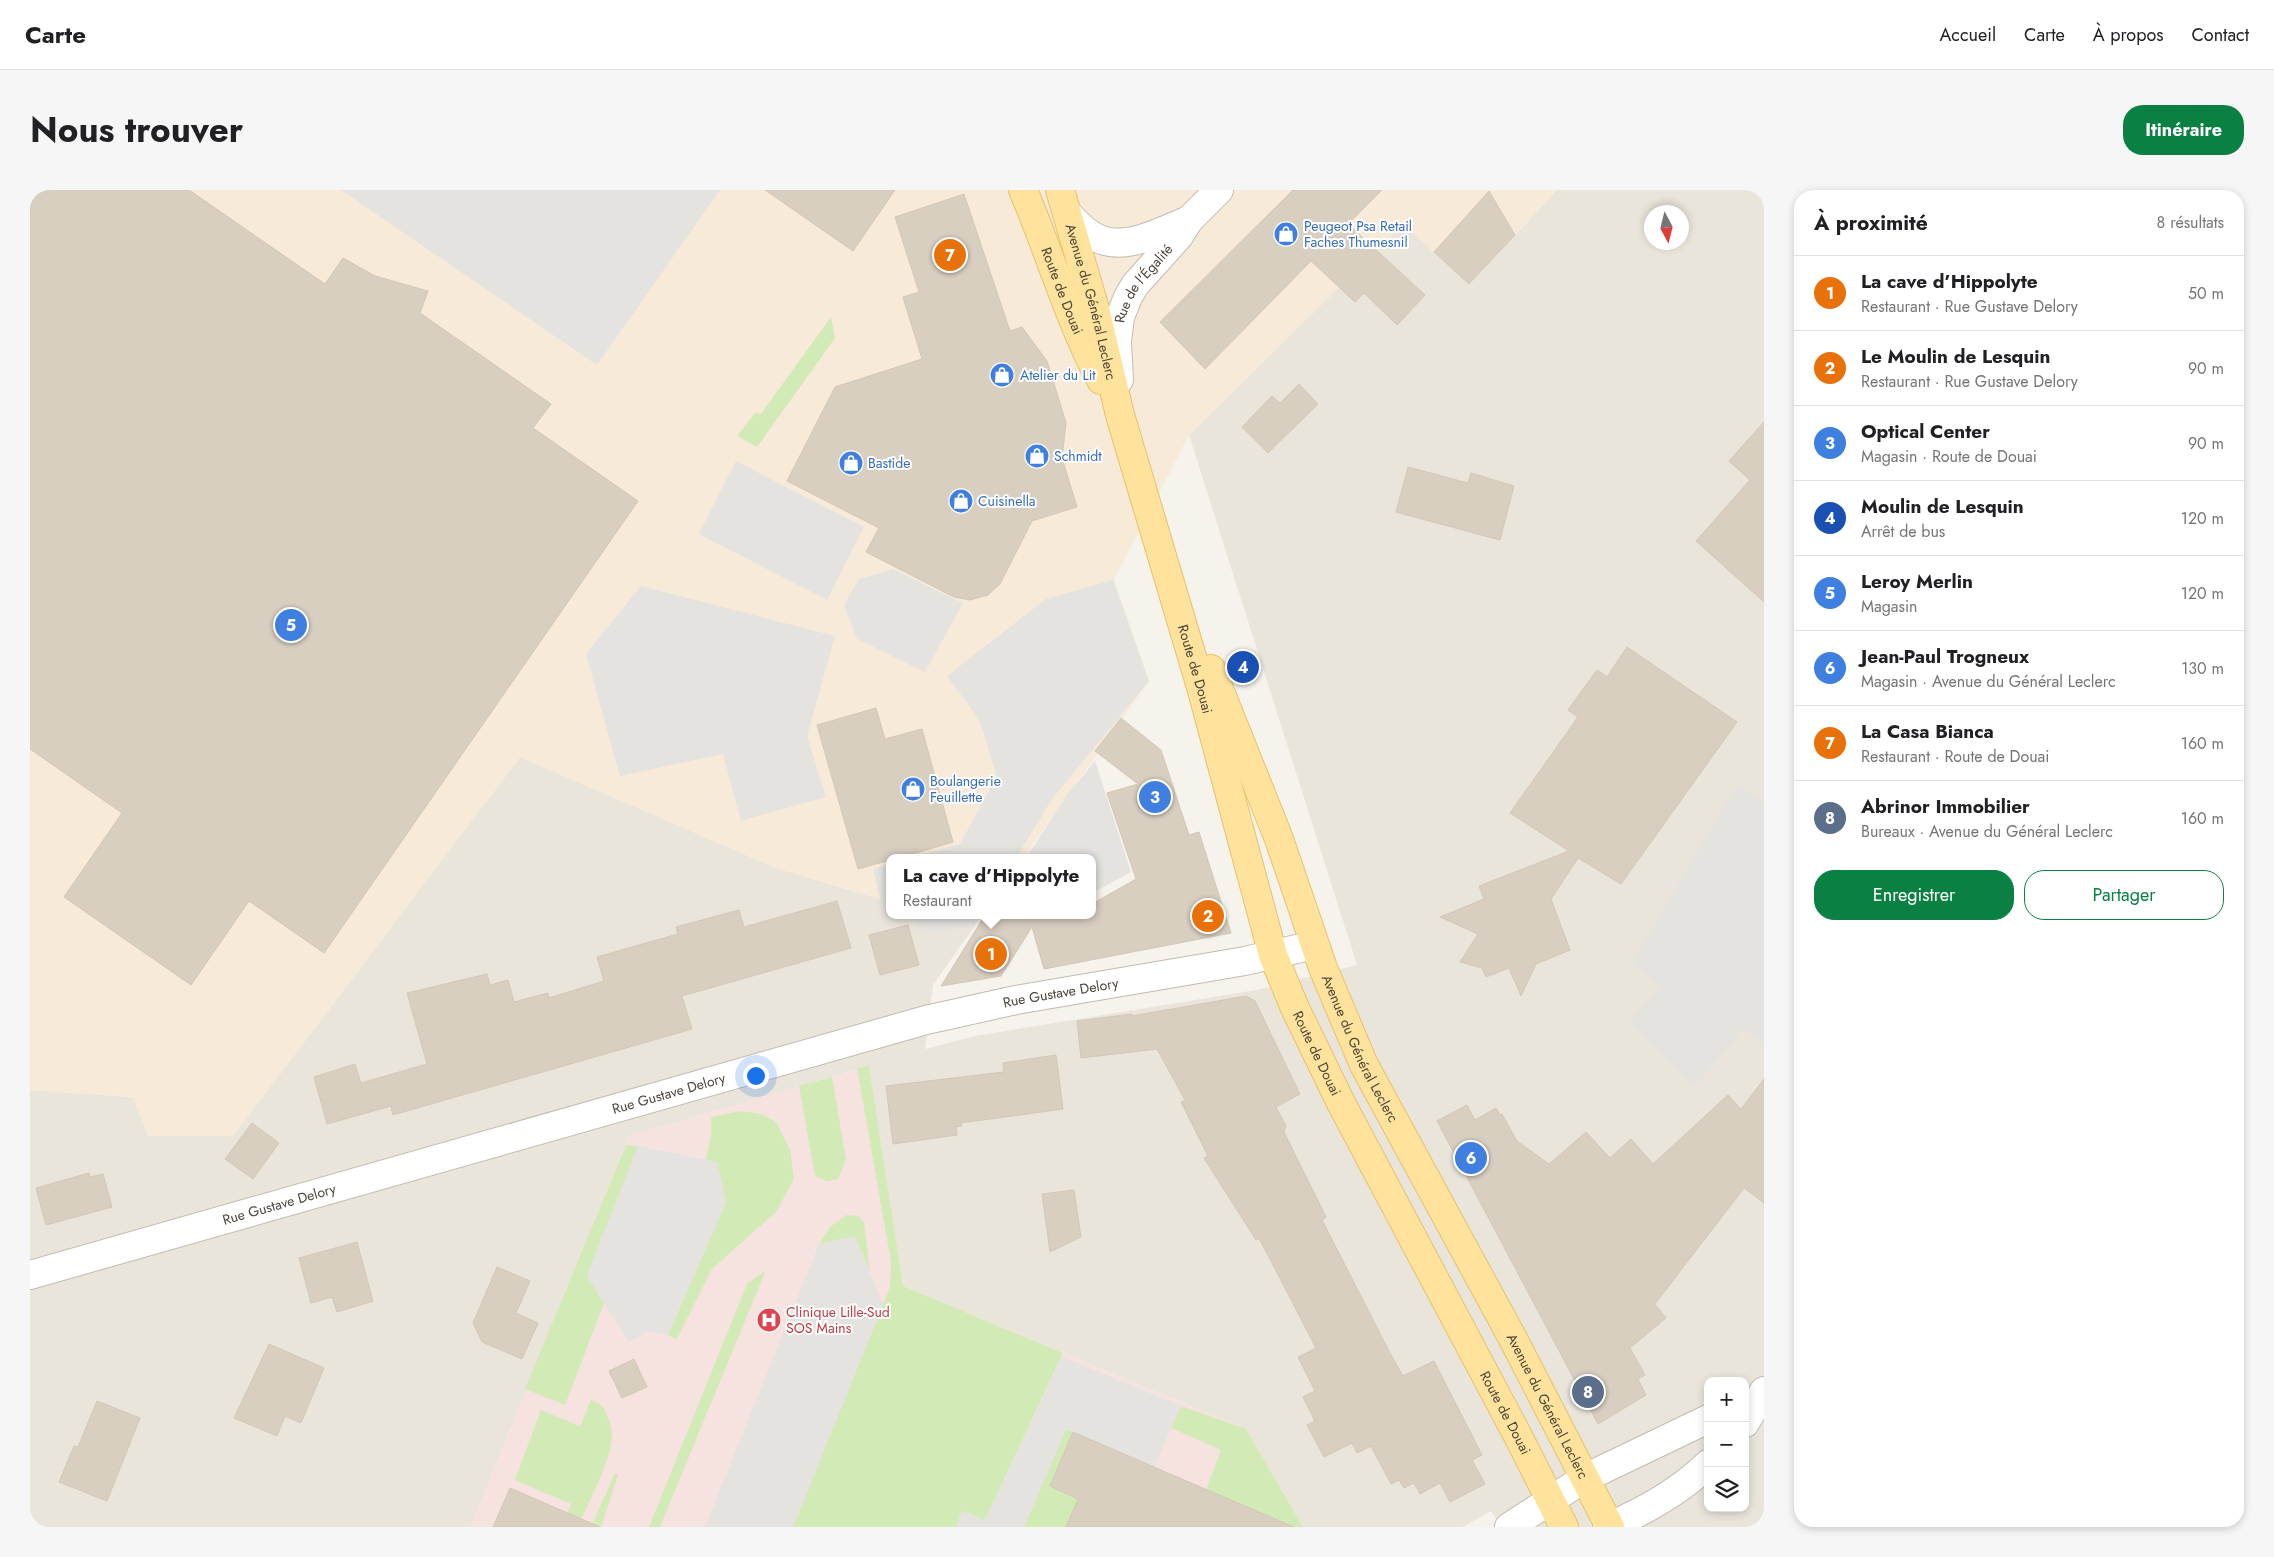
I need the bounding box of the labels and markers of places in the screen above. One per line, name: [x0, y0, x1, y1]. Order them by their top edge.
place label: Peugeot Psa Retail Faches Thumesnil: [1304, 216, 1412, 252]
shop icon: Peugeot Psa Retail Faches Thumesnil: [1273, 221, 1299, 247]
pin: 7: [934, 236, 966, 274]
shop icon: Atelier du Lit: [989, 362, 1015, 388]
place label: Atelier du Lit: [1020, 365, 1096, 385]
shop icon: Schmidt: [1024, 443, 1050, 469]
place label: Schmidt: [1054, 446, 1102, 466]
shop icon: Bastide: [838, 450, 864, 476]
place label: Bastide: [868, 453, 910, 473]
shop icon: Cuisinella: [948, 488, 974, 514]
place label: Cuisinella: [978, 491, 1036, 511]
pin: 5: [275, 606, 307, 644]
pin: 4: [1227, 648, 1259, 686]
place label: Boulangerie Feuillette: [930, 771, 1001, 807]
shop icon: Boulangerie Feuillette: [900, 776, 926, 802]
pin: 3: [1139, 778, 1171, 816]
pin: 2: [1192, 897, 1224, 935]
pin: 1: [975, 935, 1007, 973]
pin: 6: [1455, 1139, 1487, 1177]
place label: Clinique Lille-Sud SOS Mains: [786, 1302, 890, 1338]
hospital icon: Clinique Lille-Sud SOS Mains: [756, 1307, 782, 1333]
pin: 8: [1572, 1373, 1604, 1411]

